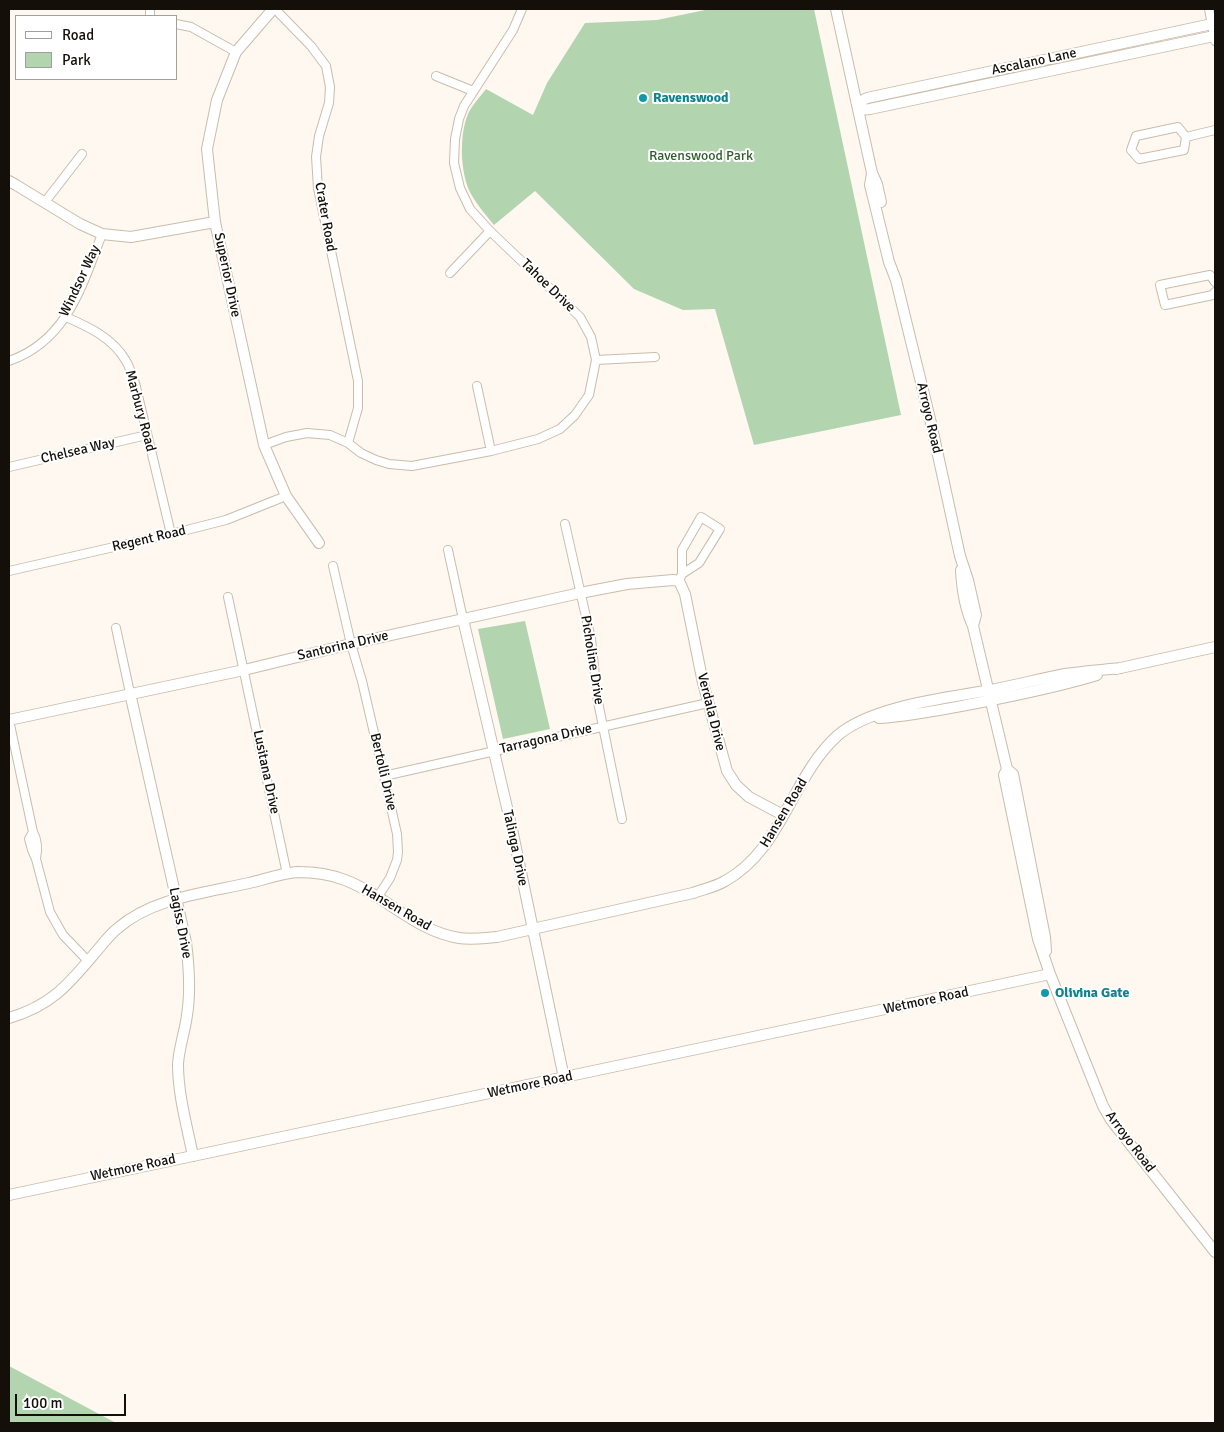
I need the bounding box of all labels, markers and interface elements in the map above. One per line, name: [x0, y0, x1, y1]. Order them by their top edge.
legend: [15, 15, 178, 80]
text: Road: [62, 26, 94, 44]
street label: Ascalano Lane: [990, 45, 1078, 79]
text: Park: [62, 51, 91, 69]
place label: Ravenswood: [653, 90, 729, 106]
marker: Ravenswood: [637, 92, 649, 104]
park label: Ravenswood Park: [649, 148, 753, 164]
street label: Crater Road: [311, 181, 339, 253]
street label: Superior Drive: [210, 231, 244, 319]
street label: Windsor Way: [56, 242, 104, 320]
street label: Tahoe Drive: [517, 256, 579, 316]
street label: Marbury Road: [121, 368, 159, 454]
street label: Arroyo Road: [913, 381, 945, 455]
street label: Chelsea Way: [39, 434, 117, 468]
street label: Regent Road: [110, 522, 188, 556]
street label: Picholine Drive: [577, 614, 607, 706]
street label: Santorina Drive: [296, 627, 390, 665]
street label: Verdala Drive: [693, 671, 729, 753]
street label: Tarragona Drive: [498, 720, 594, 758]
street label: Lusitana Drive: [249, 728, 283, 816]
street label: Bertolli Drive: [366, 732, 400, 812]
street label: Hansen Road: [757, 775, 811, 851]
street label: Talinga Drive: [499, 808, 531, 888]
street label: Hansen Road: [358, 881, 434, 935]
street label: Lagiss Drive: [165, 886, 195, 960]
street label: Wetmore Road: [882, 984, 970, 1018]
place label: Olivina Gate: [1055, 985, 1129, 1001]
marker: Olivina Gate: [1039, 987, 1051, 999]
street label: Wetmore Road: [486, 1068, 574, 1102]
street label: Arroyo Road: [1102, 1108, 1158, 1176]
street label: Wetmore Road: [89, 1151, 177, 1185]
scale bar: [18, 1384, 129, 1416]
text: 100 m: [23, 1394, 63, 1412]

